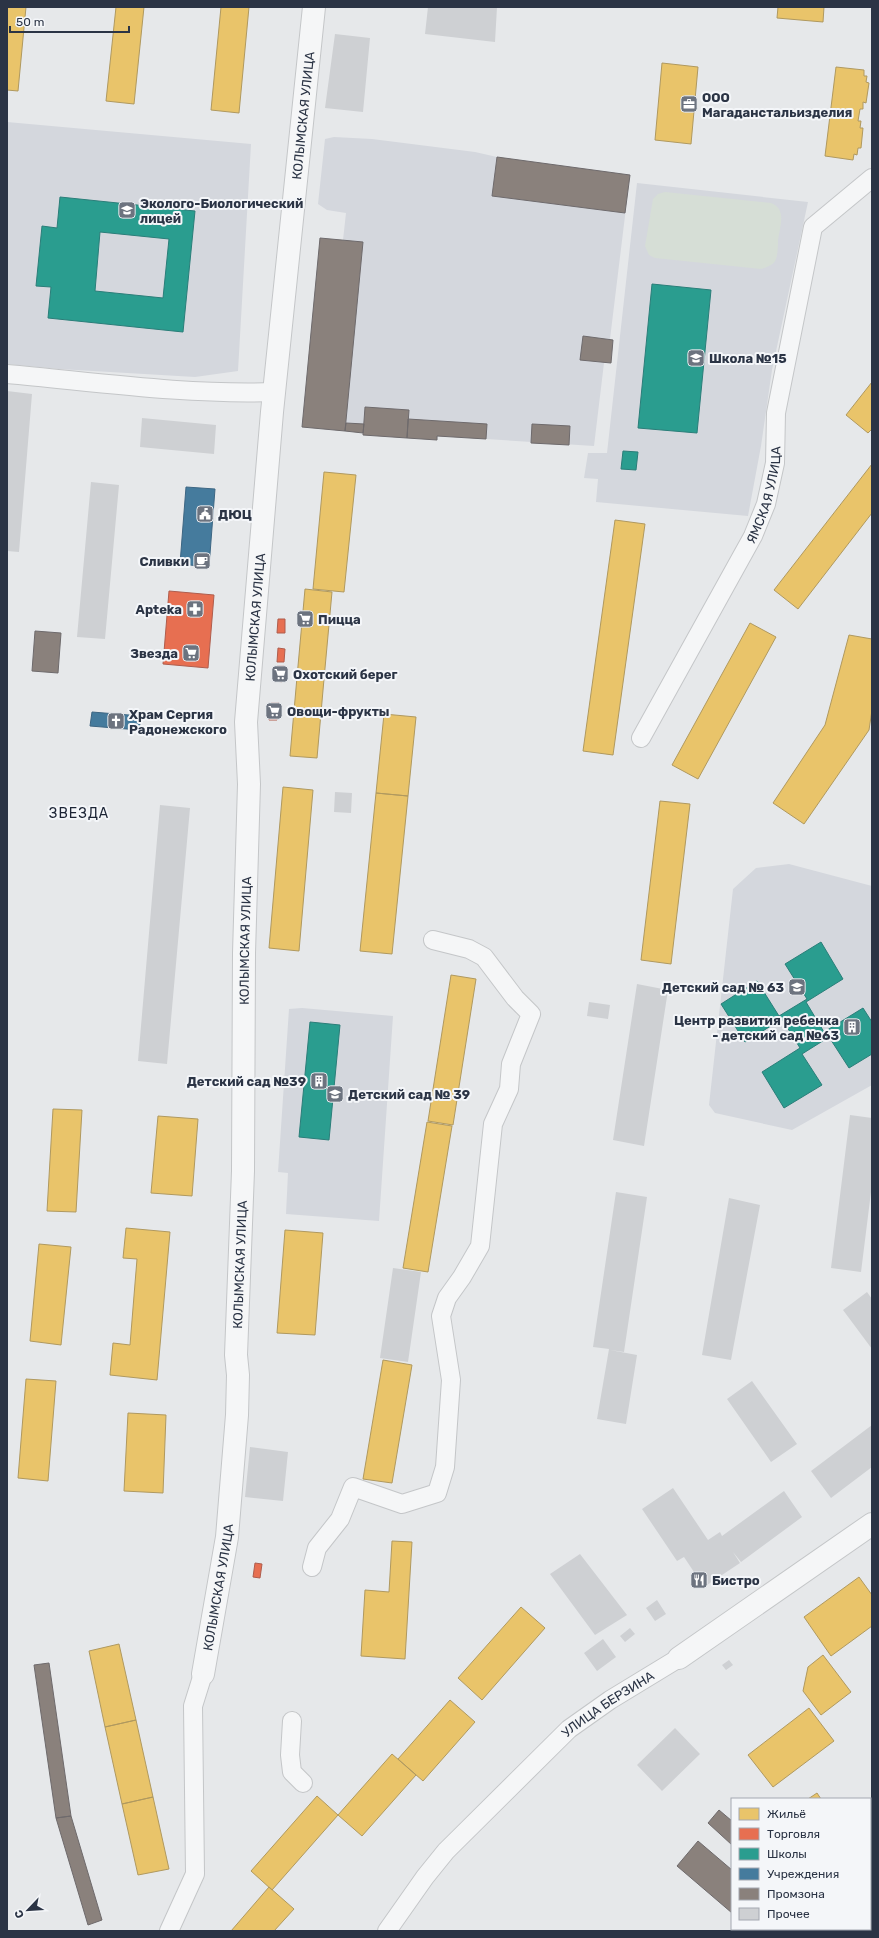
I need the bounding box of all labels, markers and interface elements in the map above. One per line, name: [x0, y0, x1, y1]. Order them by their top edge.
scale bar: [10, 8, 129, 34]
text: 50 m: [16, 15, 44, 29]
street label: КОЛЫМСКАЯ УЛИЦА: [289, 51, 317, 180]
place label: ООО Магаданстальизделия: [702, 90, 853, 120]
office icon: ООО Магаданстальизделия: [679, 94, 699, 114]
place label: Эколого-Биологический лицей: [140, 196, 303, 226]
school or university icon: Эколого-Биологический лицей: [117, 200, 137, 220]
school or university icon: Школа №15: [686, 348, 706, 368]
place label: Школа №15: [709, 351, 787, 366]
street label: ЯМСКАЯ УЛИЦА: [743, 446, 783, 546]
public building icon: ДЮЦ: [195, 504, 215, 524]
place label: ДЮЦ: [218, 507, 252, 522]
cafe icon: Сливки: [192, 551, 212, 571]
street label: КОЛЫМСКАЯ УЛИЦА: [242, 552, 268, 682]
place label: Сливки: [139, 554, 189, 569]
pharmacy icon: Apteka: [185, 599, 205, 619]
place label: Apteka: [136, 602, 182, 617]
supermarket icon: Пицца: [295, 609, 315, 629]
place label: Пицца: [318, 612, 361, 627]
supermarket icon: Звезда: [181, 643, 201, 663]
place label: Звезда: [130, 646, 178, 661]
supermarket icon: Охотский берег: [270, 664, 290, 684]
place label: Охотский берег: [293, 667, 398, 682]
supermarket icon: Овощи-фрукты: [264, 701, 284, 721]
place label: Овощи-фрукты: [287, 704, 390, 719]
place label: Храм Сергия Радонежского: [129, 707, 227, 737]
church icon: Храм Сергия Радонежского: [106, 711, 126, 731]
district label: ЗВЕЗДА: [49, 805, 109, 822]
street label: КОЛЫМСКАЯ УЛИЦА: [237, 876, 254, 1005]
school or university icon: Детский сад № 63: [787, 977, 807, 997]
place label: Детский сад № 63: [662, 980, 784, 995]
place label: Центр развития ребенка - детский сад №63: [674, 1013, 839, 1043]
building icon: Центр развития ребенка - детский сад №63: [842, 1017, 862, 1037]
building icon: Детский сад №39: [309, 1071, 329, 1091]
place label: Детский сад №39: [187, 1074, 306, 1089]
school or university icon: Детский сад № 39: [325, 1084, 345, 1104]
place label: Детский сад № 39: [348, 1087, 470, 1102]
street label: КОЛЫМСКАЯ УЛИЦА: [230, 1200, 250, 1329]
street label: КОЛЫМСКАЯ УЛИЦА: [200, 1523, 236, 1652]
restaurant icon: Бистро: [689, 1570, 709, 1590]
place label: Бистро: [712, 1573, 760, 1588]
street label: УЛИЦА БЕРЗИНА: [559, 1668, 657, 1740]
legend: [731, 1798, 871, 1930]
text: Жильё: [767, 1807, 806, 1821]
text: Торговля: [767, 1827, 820, 1841]
text: Школы: [767, 1847, 807, 1861]
text: Учреждения: [767, 1867, 839, 1881]
text: Промзона: [767, 1887, 825, 1901]
north arrow: [8, 1890, 48, 1930]
text: Прочее: [767, 1907, 810, 1921]
text: С: [12, 1908, 27, 1920]

